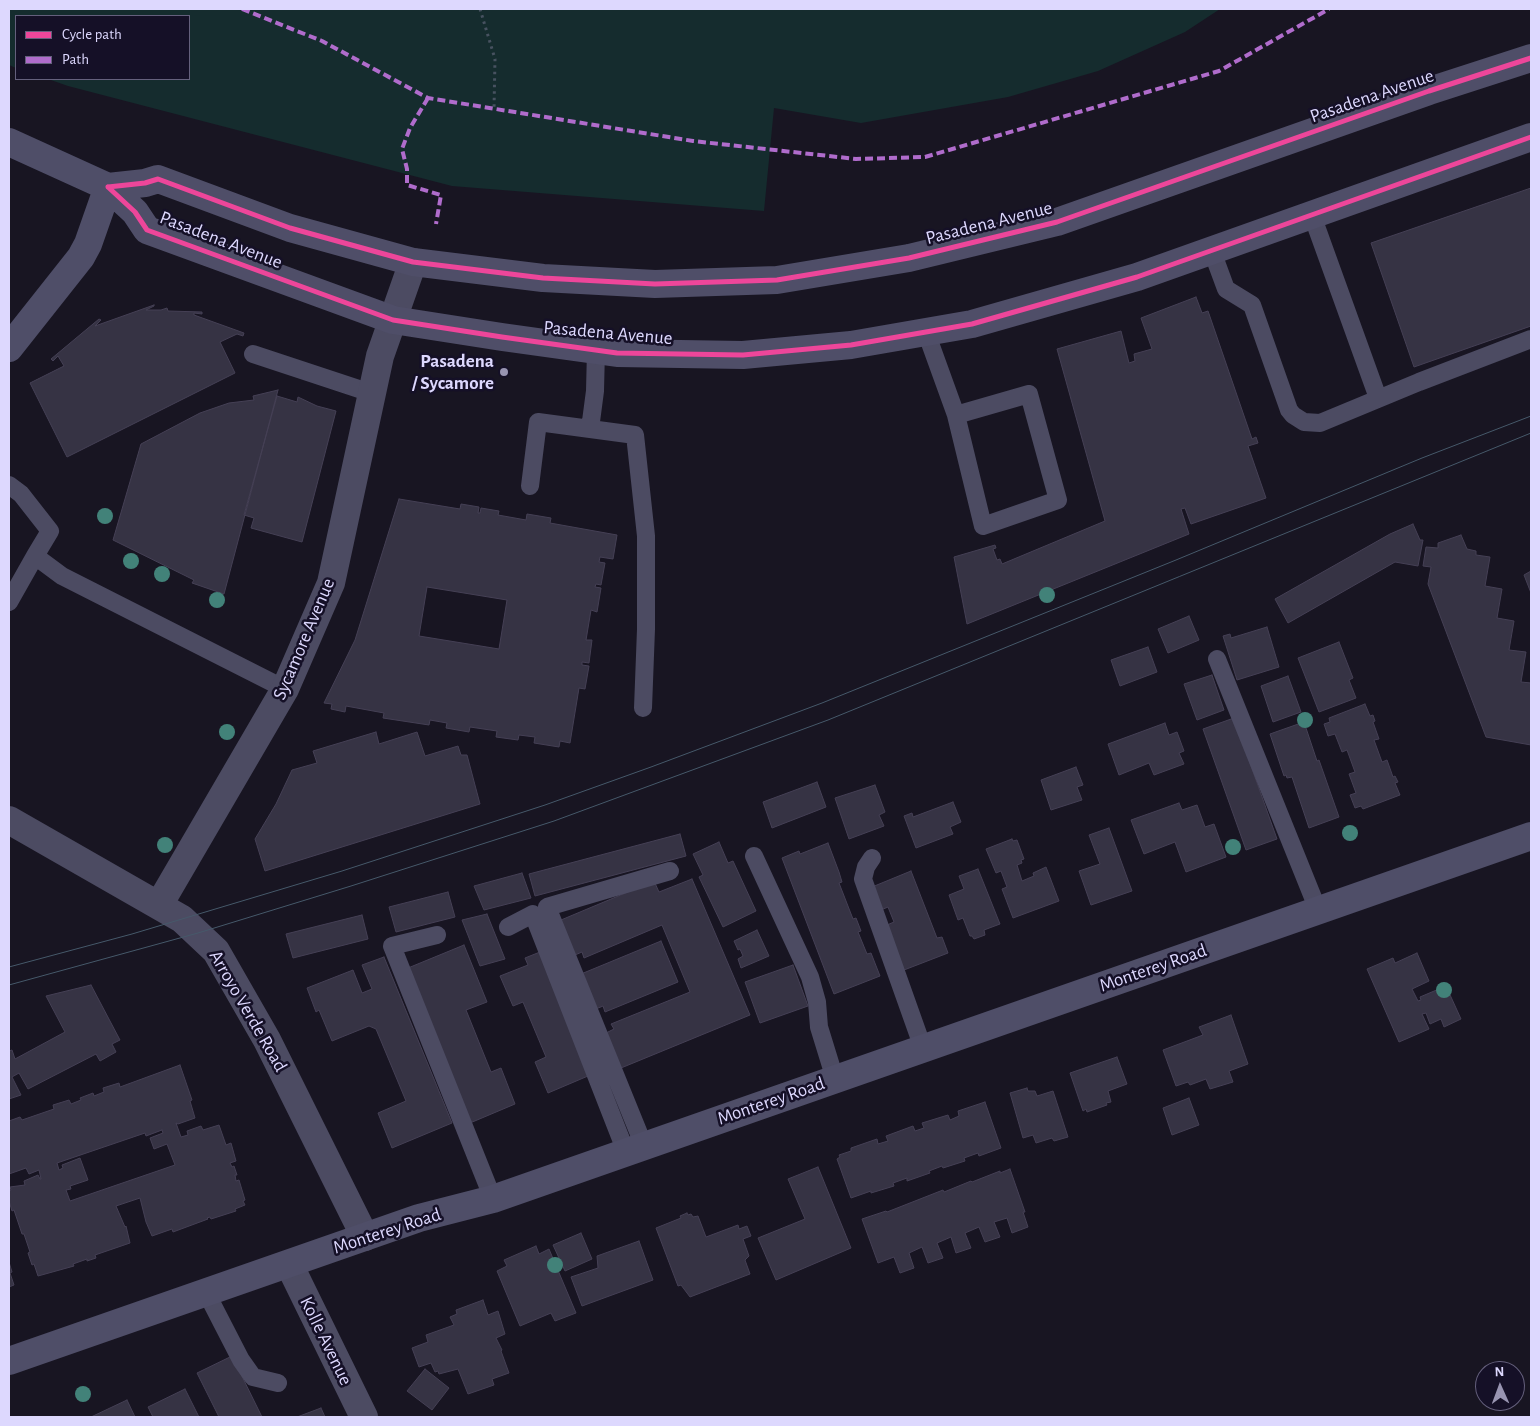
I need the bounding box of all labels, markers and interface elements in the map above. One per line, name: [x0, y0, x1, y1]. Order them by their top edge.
legend: [15, 15, 190, 80]
text: Cycle path: [62, 27, 122, 42]
text: Path: [62, 52, 89, 67]
street label: Pasadena Avenue: [1307, 64, 1437, 128]
street label: Pasadena Avenue: [923, 196, 1055, 250]
street label: Pasadena Avenue: [156, 206, 286, 274]
street label: Pasadena Avenue: [542, 316, 674, 350]
place label: Pasadena / Sycamore: [412, 350, 494, 394]
marker: Pasadena / Sycamore: [498, 366, 510, 378]
street label: Sycamore Avenue: [268, 575, 340, 703]
street label: Monterey Road: [1096, 939, 1210, 997]
street label: Arroyo Verde Road: [204, 946, 292, 1076]
street label: Monterey Road: [714, 1072, 828, 1130]
street label: Monterey Road: [330, 1203, 444, 1259]
street label: Kolle Avenue: [295, 1293, 357, 1389]
north arrow: [1475, 1361, 1525, 1411]
text: N: [1494, 1365, 1505, 1379]

